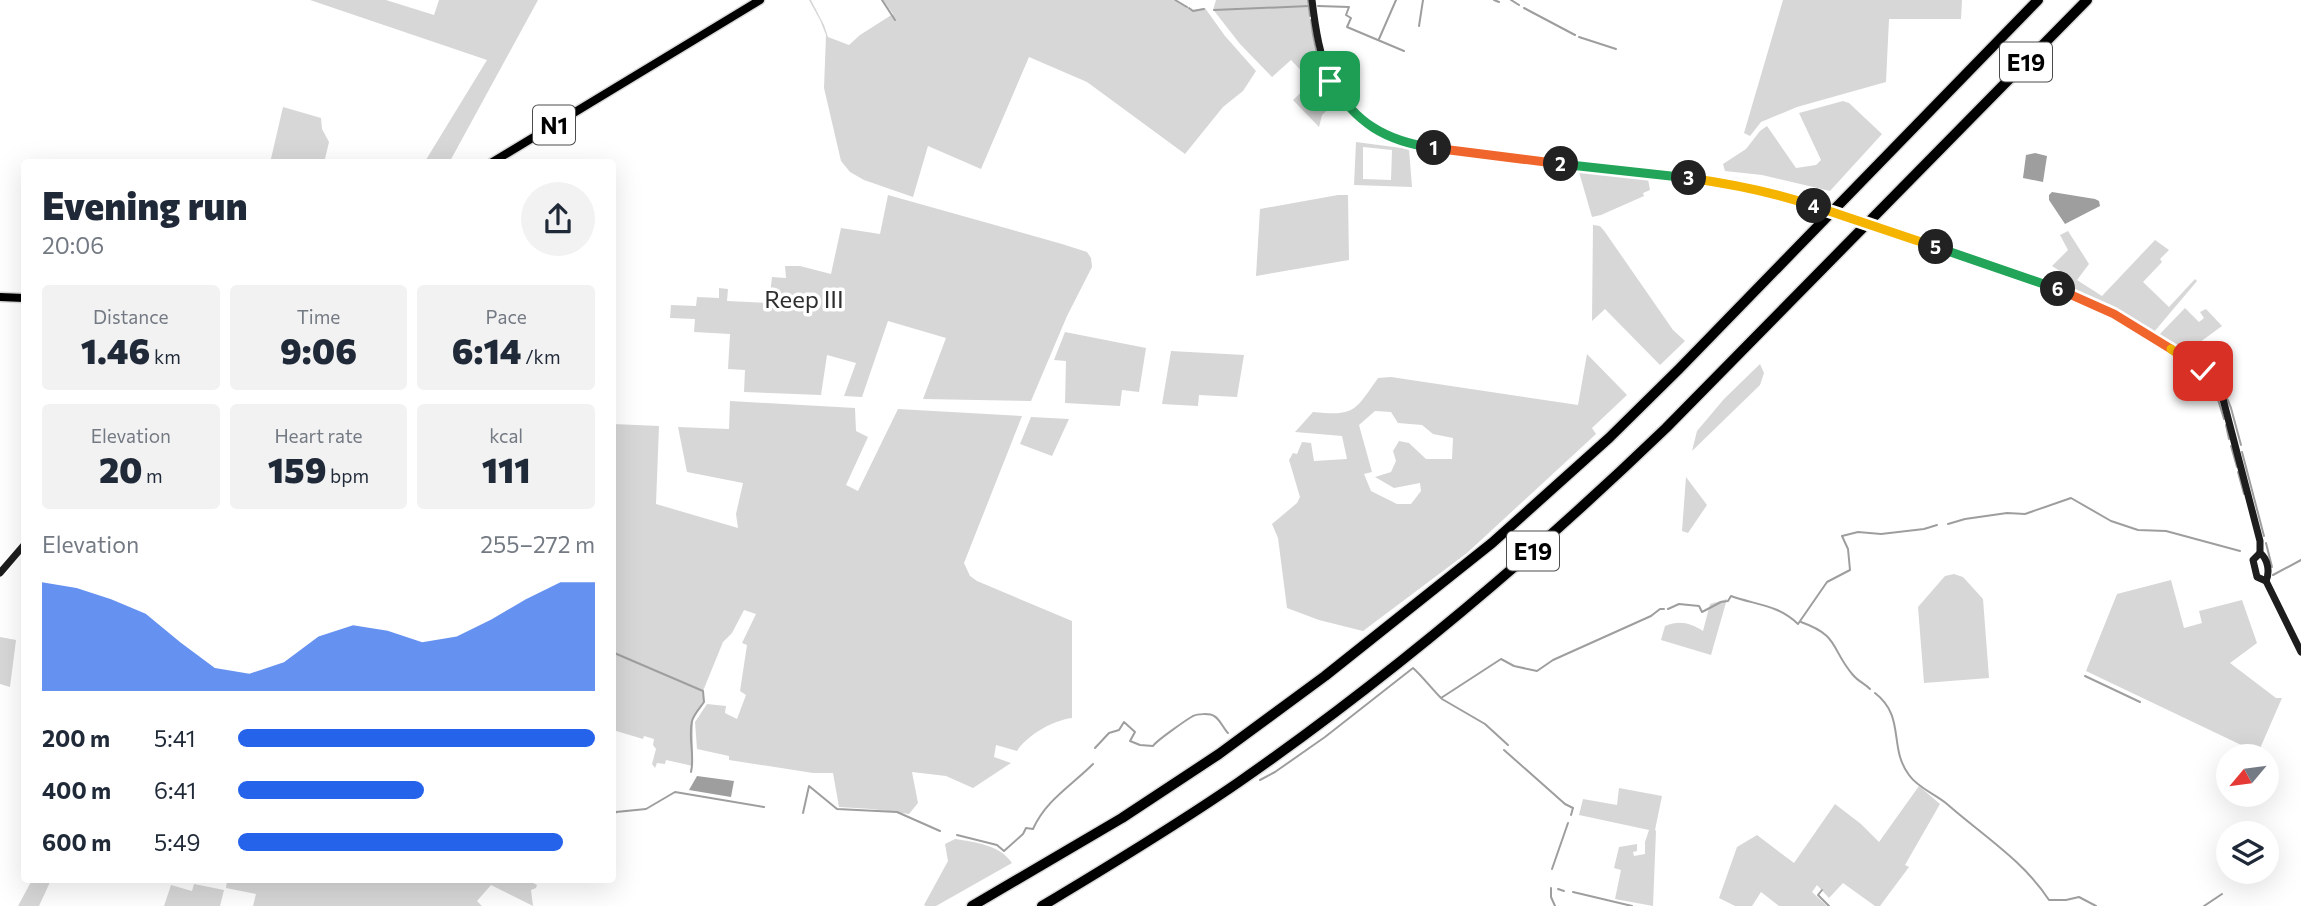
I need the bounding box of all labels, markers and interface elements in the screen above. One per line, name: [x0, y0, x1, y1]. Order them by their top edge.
road number: E19: [2000, 43, 2052, 82]
pin: [1300, 51, 1360, 111]
icon: arrive: [1311, 62, 1349, 100]
road number: N1: [533, 106, 575, 144]
pin: 1: [1416, 130, 1452, 166]
text: 1: [1429, 136, 1438, 159]
pin: 2: [1544, 146, 1578, 182]
text: 2: [1555, 152, 1566, 175]
pin: 3: [1672, 160, 1706, 196]
text: 3: [1683, 166, 1694, 189]
text: Evening run: [42, 181, 248, 228]
button: share: [521, 182, 595, 256]
pin: 4: [1797, 188, 1832, 224]
text: 4: [1808, 194, 1819, 217]
pin: 5: [1918, 230, 1954, 264]
text: 20:06: [42, 231, 104, 259]
text: 5: [1930, 235, 1941, 258]
pin: 6: [2040, 272, 2076, 306]
text: 6: [2052, 277, 2063, 300]
park label: Reep III: [764, 284, 844, 313]
text: Distance: [93, 305, 169, 328]
text: Time: [297, 305, 340, 328]
text: Pace: [486, 305, 527, 328]
text: 1.46: [81, 328, 150, 371]
text: 9:06: [280, 328, 357, 371]
text: 6:14: [452, 328, 522, 371]
pin: [2173, 341, 2233, 401]
text: km: [150, 345, 181, 368]
text: /km: [522, 345, 560, 368]
icon: check: [2184, 352, 2222, 390]
text: Elevation: [91, 424, 171, 447]
text: Heart rate: [274, 424, 363, 447]
text: kcal: [489, 424, 523, 447]
text: 20: [99, 447, 142, 490]
text: 159: [268, 447, 326, 490]
text: 111: [482, 447, 531, 490]
text: m: [142, 464, 163, 487]
text: bpm: [326, 464, 369, 487]
text: Elevation: [42, 530, 139, 558]
text: 255–272 m: [480, 530, 595, 558]
road number: E19: [1507, 531, 1559, 570]
text: 200 m: [42, 724, 110, 752]
text: 5:41: [154, 724, 196, 752]
north arrow: [2216, 744, 2278, 807]
map controls: [2216, 744, 2279, 884]
text: 400 m: [42, 776, 111, 804]
text: 6:41: [154, 776, 196, 804]
button: layers: [2216, 821, 2279, 884]
text: 600 m: [42, 828, 111, 856]
text: 5:49: [154, 828, 200, 856]

